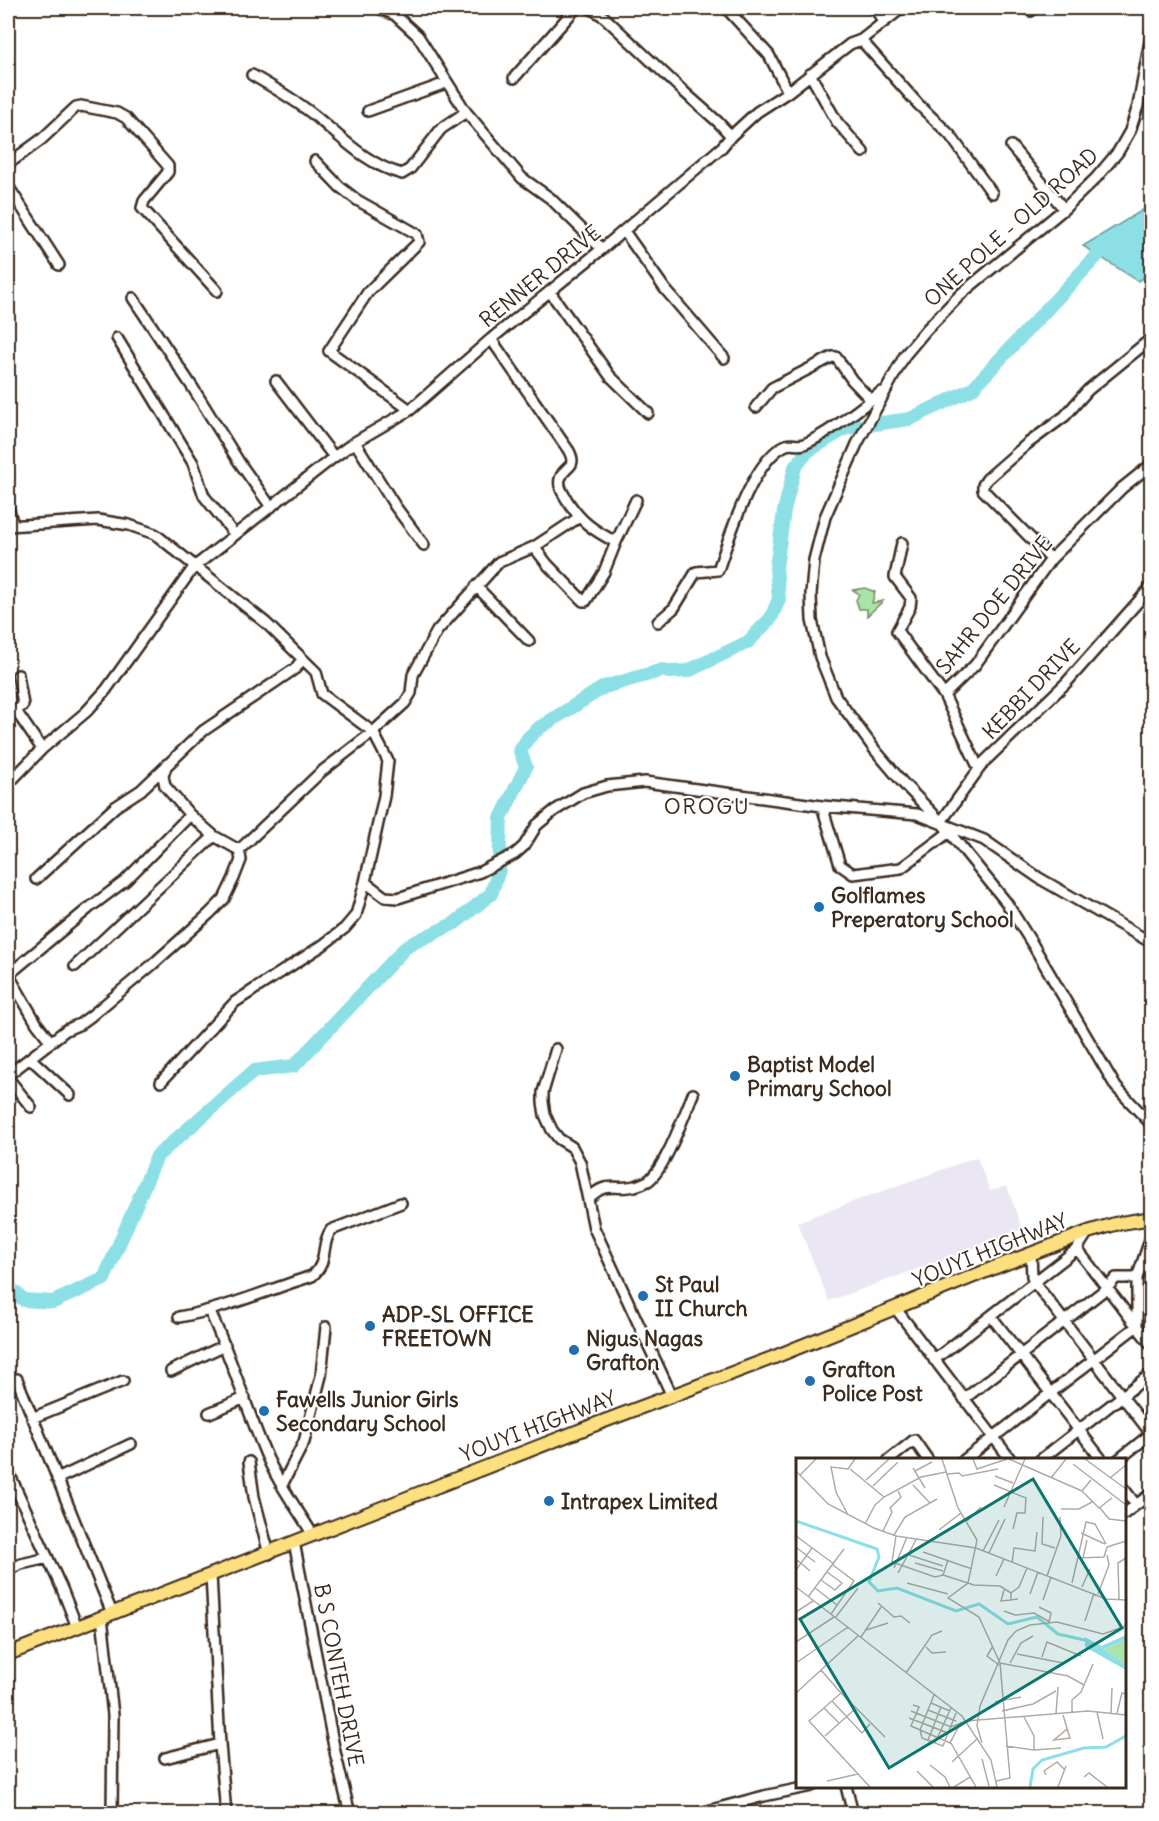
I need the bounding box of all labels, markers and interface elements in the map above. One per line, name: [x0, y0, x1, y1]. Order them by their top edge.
street label: ONE POLE - OLD ROAD: [918, 142, 1104, 312]
street label: RENNER DRIVE: [474, 219, 606, 333]
street label: SAHR DOE DRIVE: [930, 530, 1058, 680]
street label: KEBBI DRIVE: [976, 633, 1086, 745]
district label: OROGU: [664, 792, 750, 820]
place label: Golflames Preperatory School: [831, 882, 1014, 933]
marker: Golflames Preperatory School: [812, 900, 826, 914]
place label: Baptist Model Primary School: [747, 1051, 892, 1102]
marker: Baptist Model Primary School: [728, 1069, 742, 1083]
street label: YOUYI HIGHWAY: [909, 1207, 1072, 1293]
place label: St Paul II Church: [655, 1271, 748, 1322]
marker: St Paul II Church: [636, 1289, 650, 1303]
place label: ADP-SL OFFICE FREETOWN: [382, 1301, 534, 1352]
marker: ADP-SL OFFICE FREETOWN: [363, 1319, 377, 1333]
place label: Nigus Nagas Grafton: [586, 1325, 704, 1376]
marker: Nigus Nagas Grafton: [567, 1343, 581, 1357]
place label: Grafton Police Post: [822, 1356, 924, 1407]
marker: Grafton Police Post: [803, 1374, 817, 1388]
street label: YOUYI HIGHWAY: [456, 1384, 620, 1468]
place label: Fawells Junior Girls Secondary School: [276, 1386, 459, 1437]
marker: Fawells Junior Girls Secondary School: [257, 1404, 271, 1418]
inset map: [796, 1458, 1126, 1788]
place label: Intrapex Limited: [561, 1488, 718, 1515]
marker: Intrapex Limited: [542, 1494, 556, 1508]
street label: B S CONTEH DRIVE: [308, 1581, 370, 1769]

